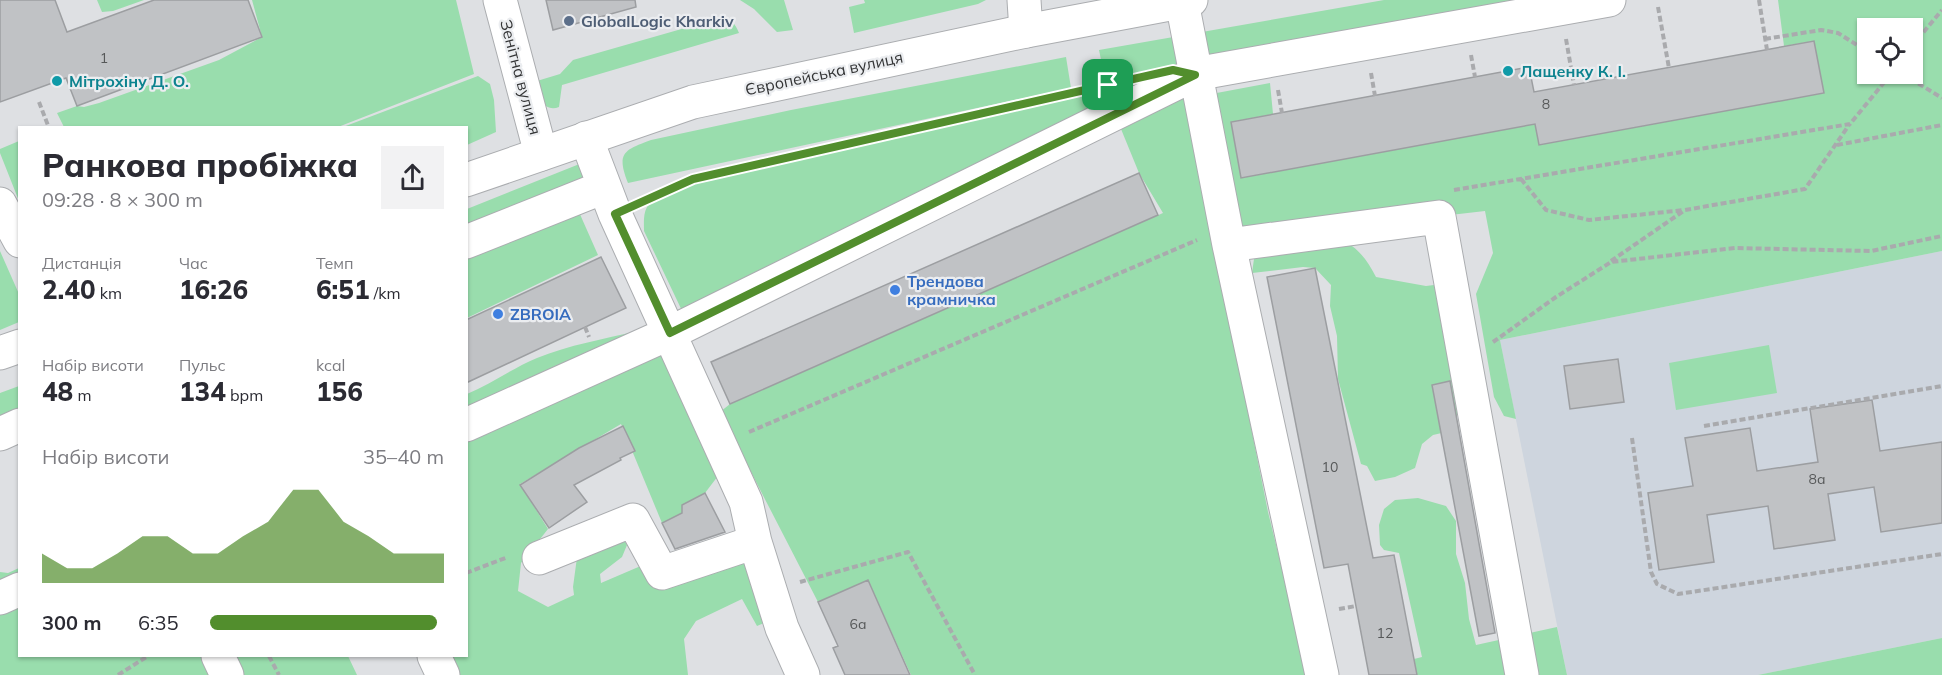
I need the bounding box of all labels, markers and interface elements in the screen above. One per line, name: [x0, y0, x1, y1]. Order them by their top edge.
place label: GlobalLogic Kharkiv: [581, 11, 734, 31]
marker: GlobalLogic Kharkiv: [562, 14, 576, 28]
street label: Зенітна вулиця: [496, 17, 546, 137]
map controls: [1857, 18, 1923, 84]
button: locate: [1857, 18, 1923, 84]
street label: Європейська вулиця: [743, 46, 905, 100]
house number: 1: [100, 49, 108, 67]
pin: [1082, 59, 1133, 110]
place label: Лащенку К. І.: [1520, 61, 1626, 81]
marker: Лащенку К. І.: [1501, 64, 1515, 78]
icon: arrive: [1091, 68, 1124, 101]
place label: Мітрохіну Д. О.: [69, 71, 189, 91]
marker: Мітрохіну Д. О.: [50, 74, 64, 88]
house number: 8: [1542, 95, 1550, 113]
text: Ранкова пробіжка: [42, 144, 358, 185]
button: share: [381, 146, 444, 209]
text: 09:28 · 8 × 300 m: [42, 187, 203, 212]
text: Дистанція: [42, 253, 122, 273]
text: Час: [179, 253, 208, 273]
text: Темп: [316, 253, 354, 273]
place label: Трендова крамничка: [907, 271, 996, 309]
text: 2.40: [42, 273, 96, 306]
text: 16:26: [179, 273, 248, 306]
text: 6:51: [316, 273, 370, 306]
text: km: [96, 283, 122, 303]
text: /km: [370, 283, 401, 303]
marker: Трендова крамничка: [888, 283, 902, 297]
place label: ZBROIA: [510, 304, 571, 324]
marker: ZBROIA: [491, 307, 505, 321]
text: Набір висоти: [42, 355, 144, 375]
text: Пульс: [179, 355, 226, 375]
text: kcal: [316, 355, 345, 375]
text: 48: [42, 375, 73, 408]
text: 134: [179, 375, 226, 408]
text: 156: [316, 375, 363, 408]
text: m: [73, 385, 91, 405]
text: bpm: [226, 385, 263, 405]
text: Набір висоти: [42, 444, 169, 469]
text: 35–40 m: [363, 444, 444, 469]
house number: 10: [1322, 458, 1338, 476]
house number: 8а: [1809, 470, 1825, 488]
text: 300 m: [42, 610, 101, 635]
text: 6:35: [138, 610, 179, 635]
house number: 6а: [850, 615, 866, 633]
house number: 12: [1377, 624, 1393, 642]

